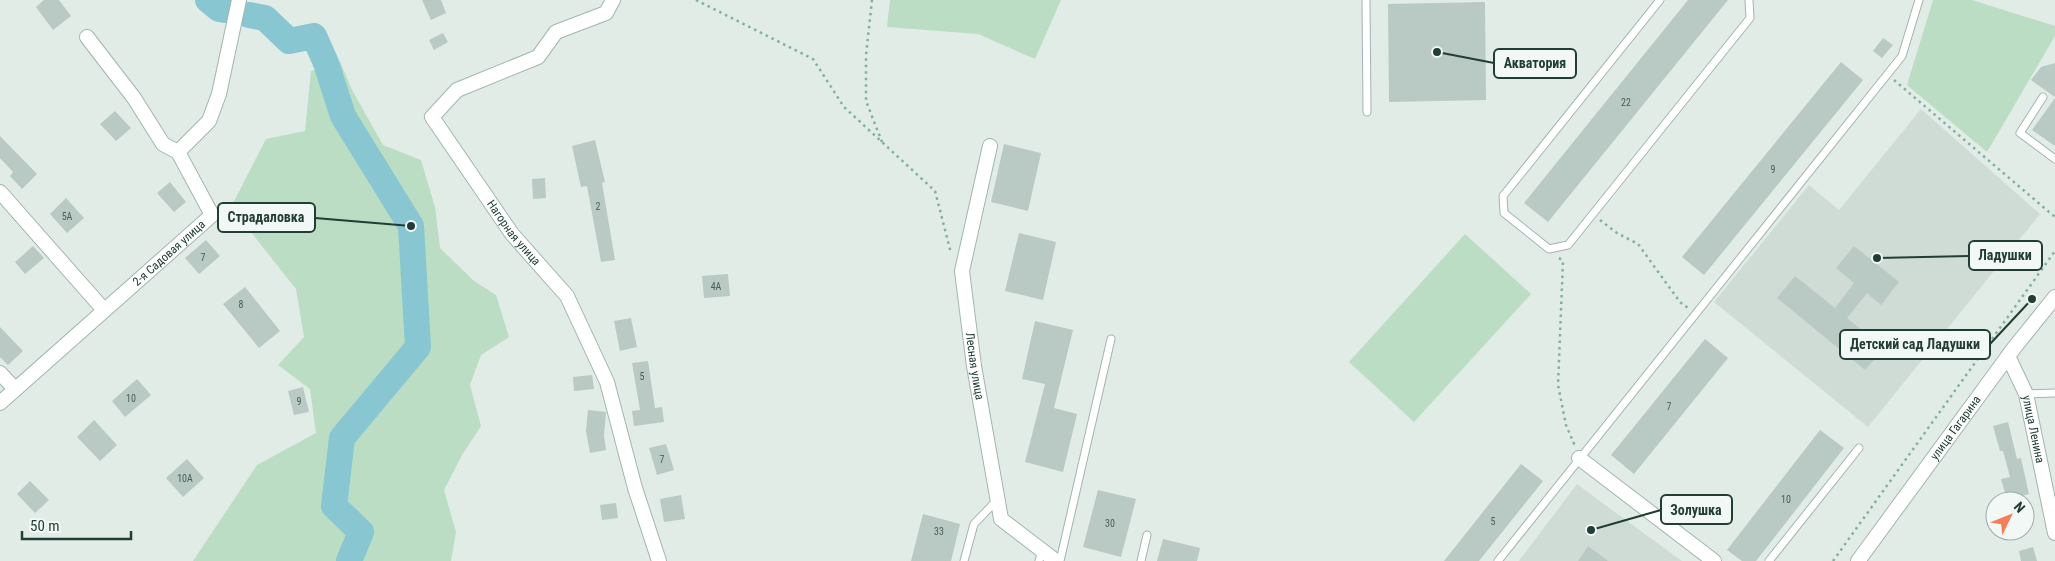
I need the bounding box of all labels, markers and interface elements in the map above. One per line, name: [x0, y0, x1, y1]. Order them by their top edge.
callout: Акватория: [1494, 49, 1576, 78]
text: Акватория: [1504, 55, 1566, 71]
house number: 22: [1621, 97, 1631, 108]
house number: 9: [1771, 164, 1776, 175]
street label: Нагорная улица: [484, 197, 544, 268]
house number: 2: [596, 201, 601, 212]
callout: Страдаловка: [218, 203, 315, 232]
text: Страдаловка: [228, 209, 305, 225]
house number: 5А: [62, 211, 73, 222]
street label: 2-я Садовая улица: [130, 217, 208, 289]
callout: Ладушки: [1969, 241, 2042, 270]
text: Ладушки: [1978, 247, 2032, 263]
house number: 7: [201, 252, 206, 263]
house number: 4А: [711, 281, 722, 292]
house number: 8: [239, 299, 244, 310]
callout: Детский сад Ладушки: [1840, 330, 1990, 359]
street label: Лесная улица: [963, 332, 987, 401]
text: Детский сад Ладушки: [1850, 336, 1980, 352]
house number: 5: [640, 371, 645, 382]
house number: 10: [126, 393, 136, 404]
street label: улица Гагарина: [1927, 393, 1984, 463]
street label: улица Ленина: [2019, 394, 2047, 465]
house number: 9: [297, 396, 302, 407]
house number: 7: [1667, 401, 1672, 412]
house number: 7: [660, 454, 665, 465]
house number: 10А: [177, 473, 193, 484]
north arrow: [1985, 491, 2035, 541]
house number: 10: [1781, 494, 1791, 505]
callout: Золушка: [1661, 495, 1732, 524]
text: N: [2011, 499, 2028, 516]
text: Золушка: [1670, 502, 1722, 518]
scale bar: [22, 508, 131, 540]
house number: 5: [1491, 516, 1496, 527]
text: 50 m: [30, 517, 60, 535]
house number: 30: [1105, 518, 1115, 529]
house number: 33: [934, 526, 944, 537]

